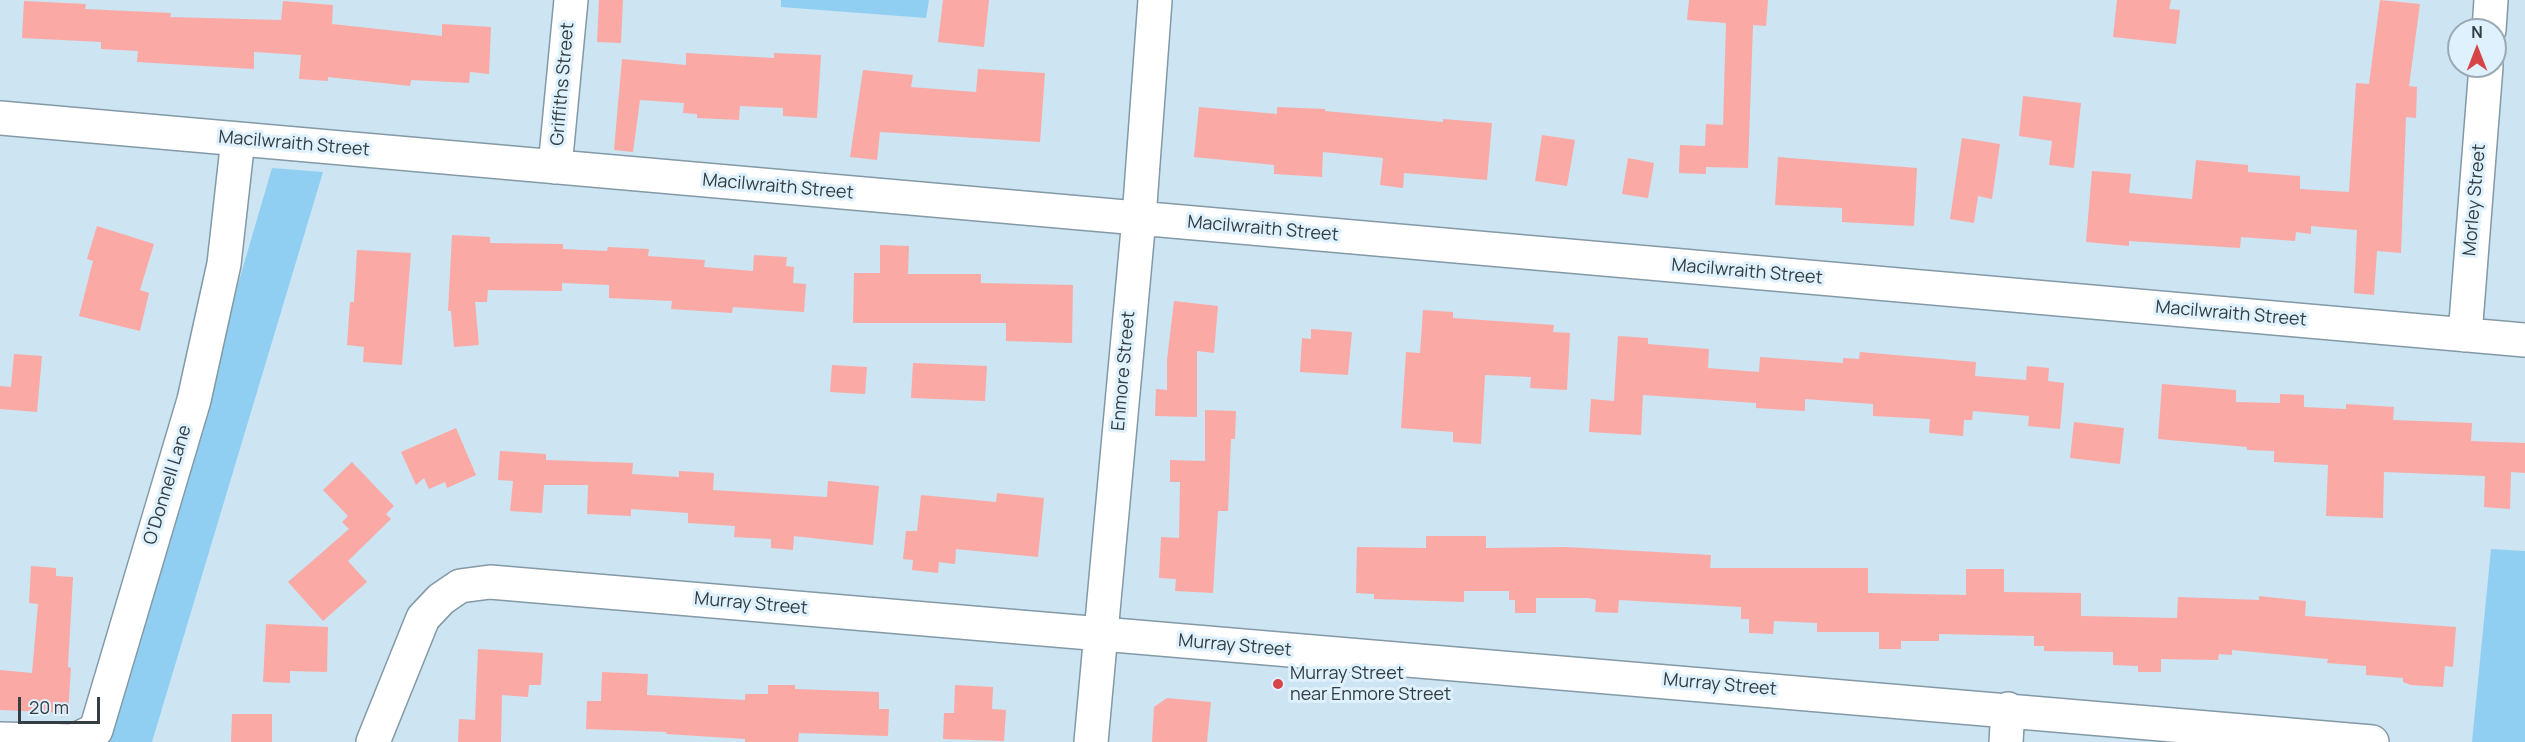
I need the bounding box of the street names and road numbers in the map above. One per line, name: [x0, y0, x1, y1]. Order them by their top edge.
street label: Griffiths Street: [547, 21, 579, 147]
street label: Macilwraith Street: [217, 127, 371, 161]
street label: Morley Street: [2459, 143, 2491, 257]
street label: Macilwraith Street: [701, 170, 855, 204]
street label: Macilwraith Street: [1186, 212, 1340, 246]
street label: Macilwraith Street: [1670, 255, 1824, 289]
street label: Macilwraith Street: [2154, 297, 2308, 331]
street label: Enmore Street: [1108, 310, 1140, 432]
street label: O'Donnell Lane: [140, 423, 196, 547]
street label: Murray Street: [693, 588, 809, 620]
street label: Murray Street: [1177, 630, 1293, 662]
street label: Murray Street: [1662, 669, 1778, 701]

